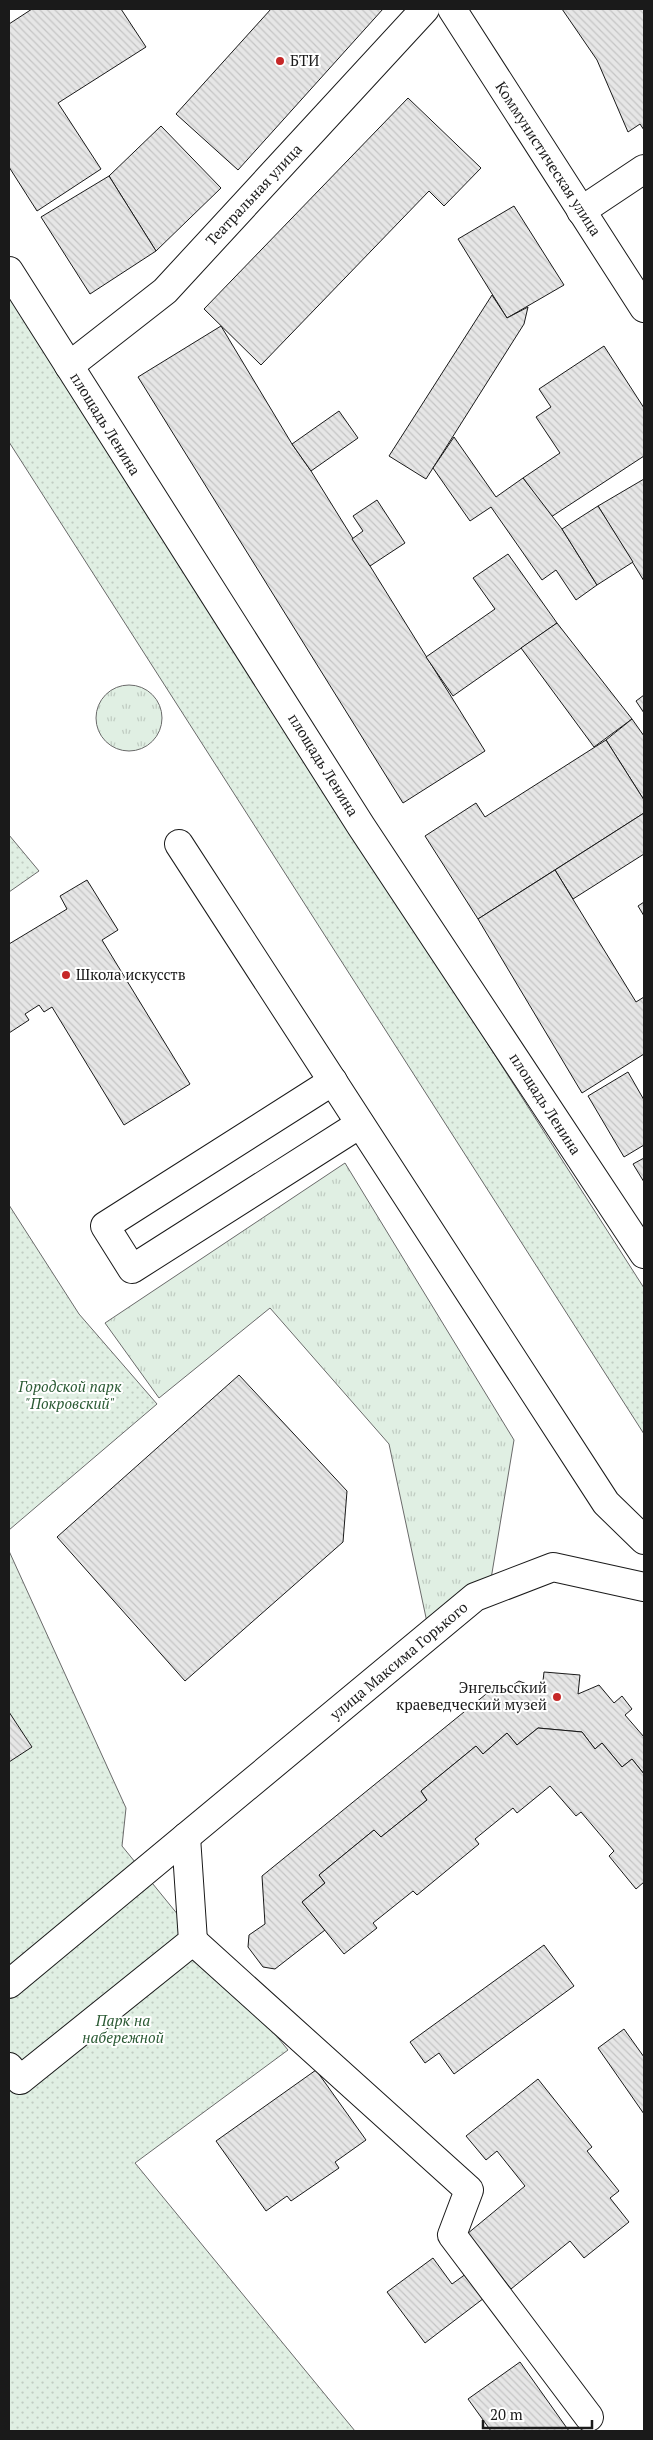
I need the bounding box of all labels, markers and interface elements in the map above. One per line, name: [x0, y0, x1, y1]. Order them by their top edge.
place label: БТИ: [290, 50, 319, 70]
marker: БТИ: [274, 55, 286, 67]
street label: Коммунистическая улица: [491, 77, 607, 240]
street label: Театральная улица: [201, 139, 306, 250]
street label: площадь Ленина: [66, 368, 146, 479]
street label: площадь Ленина: [284, 709, 364, 820]
place label: Школа искусств: [76, 964, 186, 984]
marker: Школа искусств: [60, 969, 72, 981]
street label: площадь Ленина: [505, 1049, 587, 1159]
park label: Городской парк "Покровский": [17, 1376, 122, 1413]
street label: улица Максима Горького: [324, 1597, 471, 1725]
place label: Энгельсский краеведческий музей: [396, 1677, 547, 1714]
marker: Энгельсский краеведческий музей: [551, 1691, 563, 1703]
park label: Парк на набережной: [82, 2010, 164, 2047]
scale bar: [483, 2398, 592, 2430]
text: 20 m: [490, 2404, 523, 2424]

